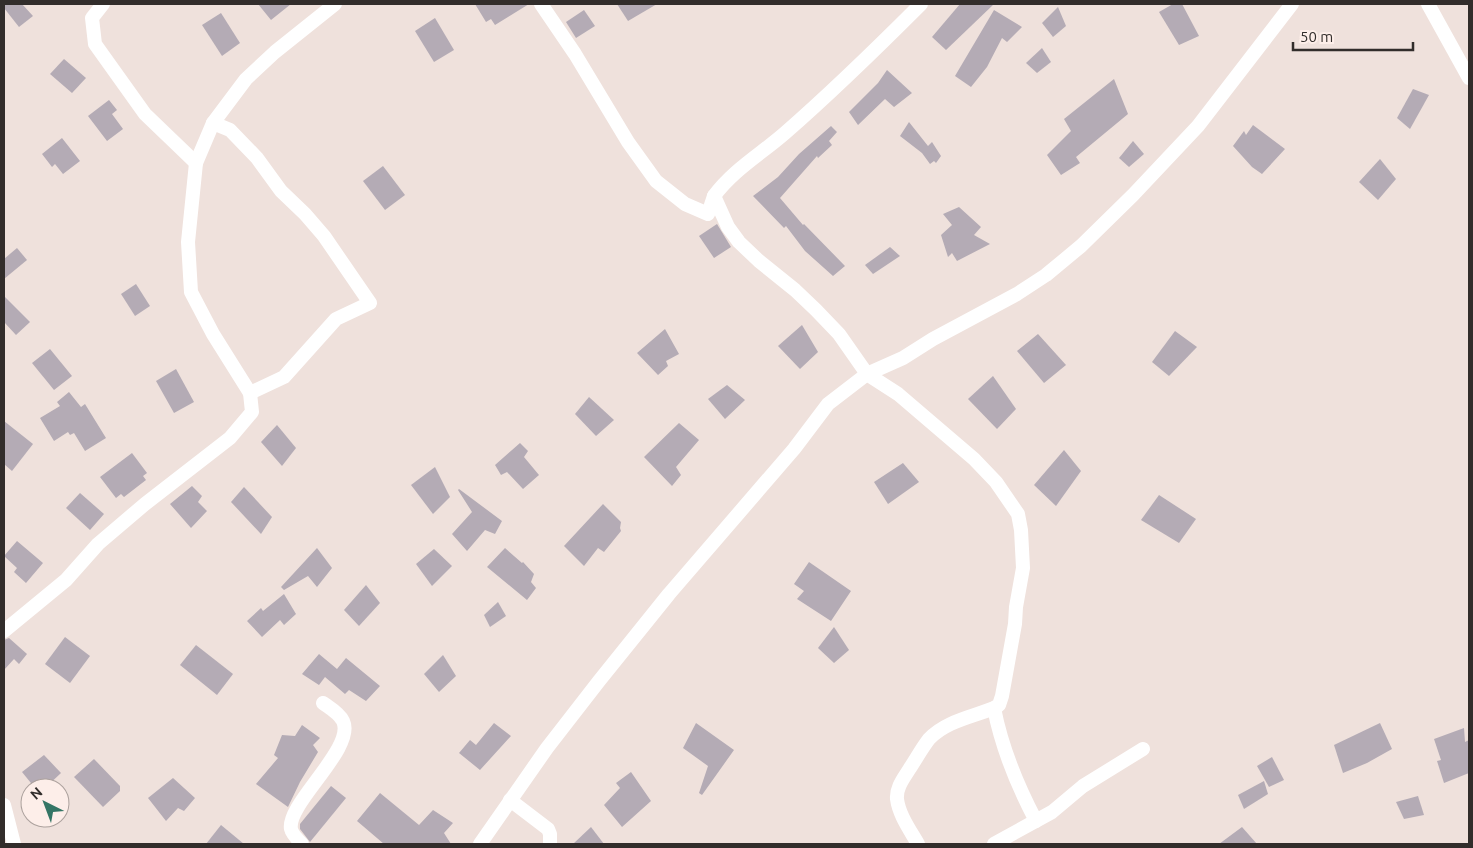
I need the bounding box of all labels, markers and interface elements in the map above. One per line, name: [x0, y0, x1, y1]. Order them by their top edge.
scale bar: [1293, 20, 1413, 52]
text: 50 m: [1300, 28, 1333, 45]
north arrow: [20, 778, 70, 828]
text: N: [27, 784, 46, 803]

